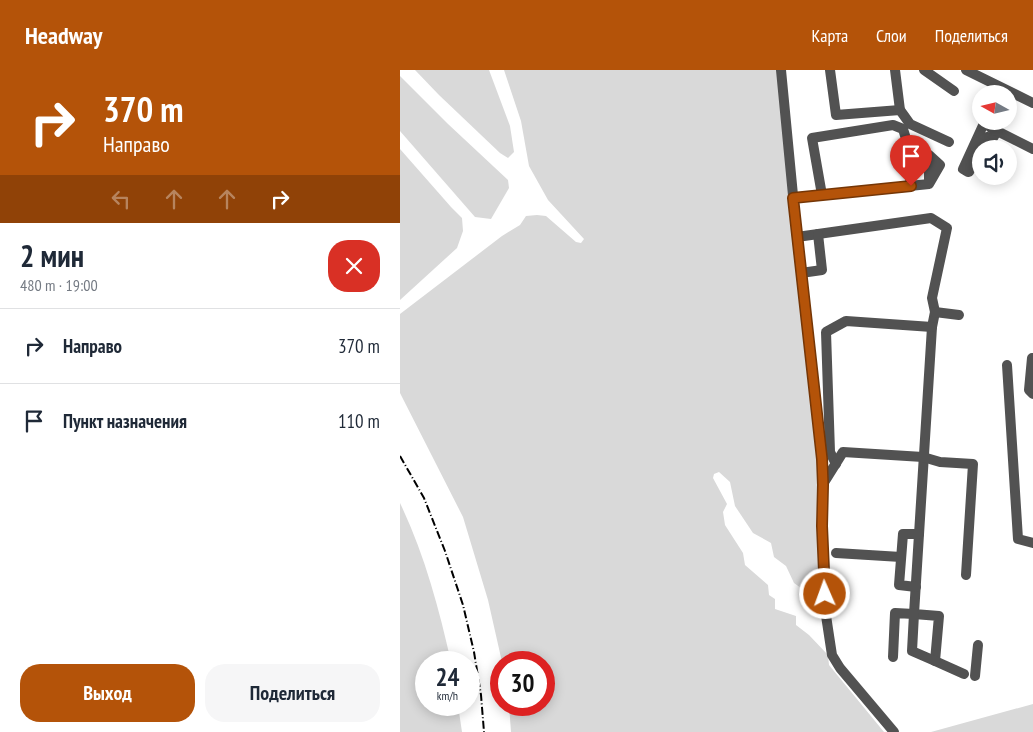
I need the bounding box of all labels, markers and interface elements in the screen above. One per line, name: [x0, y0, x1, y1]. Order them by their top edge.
text: Headway: [25, 20, 102, 51]
text: Карта: [811, 24, 848, 47]
text: Слои: [876, 24, 907, 47]
text: Поделиться: [935, 24, 1008, 47]
north arrow: [972, 85, 1018, 130]
map controls: [972, 85, 1017, 185]
text: 370 m: [103, 86, 184, 132]
icon: right: [20, 90, 85, 155]
text: Направо: [103, 130, 170, 158]
pin: [890, 135, 932, 186]
button: sound: [972, 140, 1017, 185]
icon: arrive: [897, 142, 925, 170]
icon: left: [107, 185, 135, 213]
icon: ahead: [160, 185, 188, 213]
icon: ahead: [213, 185, 241, 213]
icon: right: [266, 185, 294, 213]
text: 2 мин: [20, 236, 84, 275]
button: close: [328, 240, 380, 292]
text: 480 m · 19:00: [20, 275, 98, 295]
icon: right: [20, 332, 48, 360]
text: Направо: [63, 334, 122, 358]
text: 370 m: [338, 334, 380, 358]
icon: arrive: [20, 407, 48, 435]
text: Пункт назначения: [63, 409, 187, 433]
text: 110 m: [338, 409, 380, 433]
position arrow: [798, 567, 850, 619]
speed limit sign: 30: [490, 651, 555, 716]
text: 24: [436, 661, 459, 693]
button: Выход: [20, 664, 195, 722]
button: Поделиться: [205, 664, 380, 722]
text: km/h: [437, 688, 458, 703]

